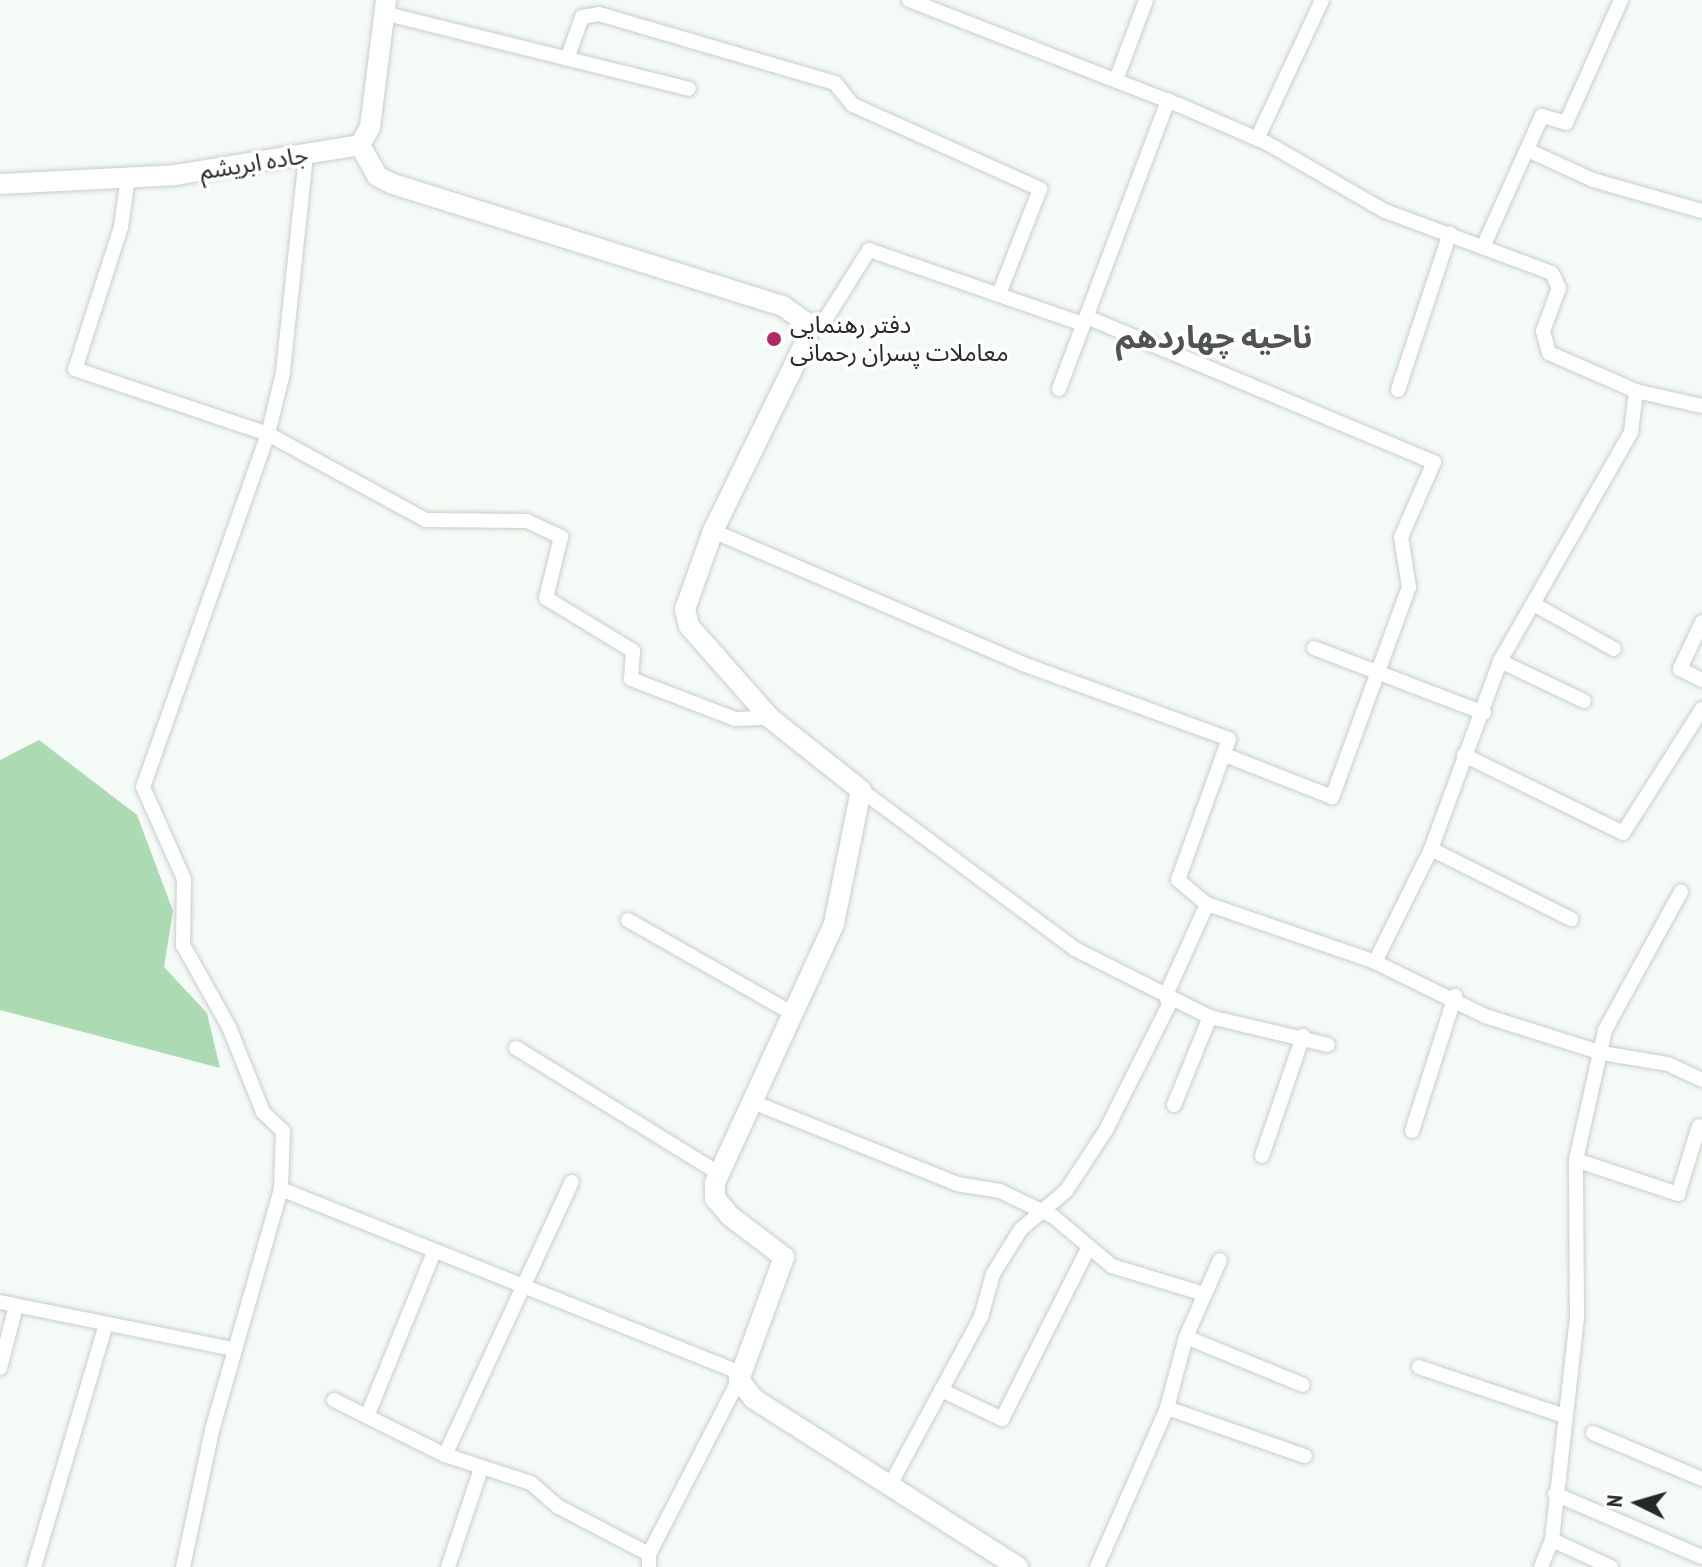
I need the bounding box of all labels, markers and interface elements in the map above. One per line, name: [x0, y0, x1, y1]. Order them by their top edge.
street label: جاده ابریشم: [198, 140, 310, 186]
place label: دفتر رهنمایی معاملات پسران رحمانی: [790, 311, 1009, 367]
district label: ناحیه چهاردهم: [1116, 317, 1312, 355]
marker: دفتر رهنمایی معاملات پسران رحمانی: [765, 330, 783, 348]
north arrow: [1598, 1463, 1678, 1543]
text: N: [1600, 1494, 1629, 1508]

